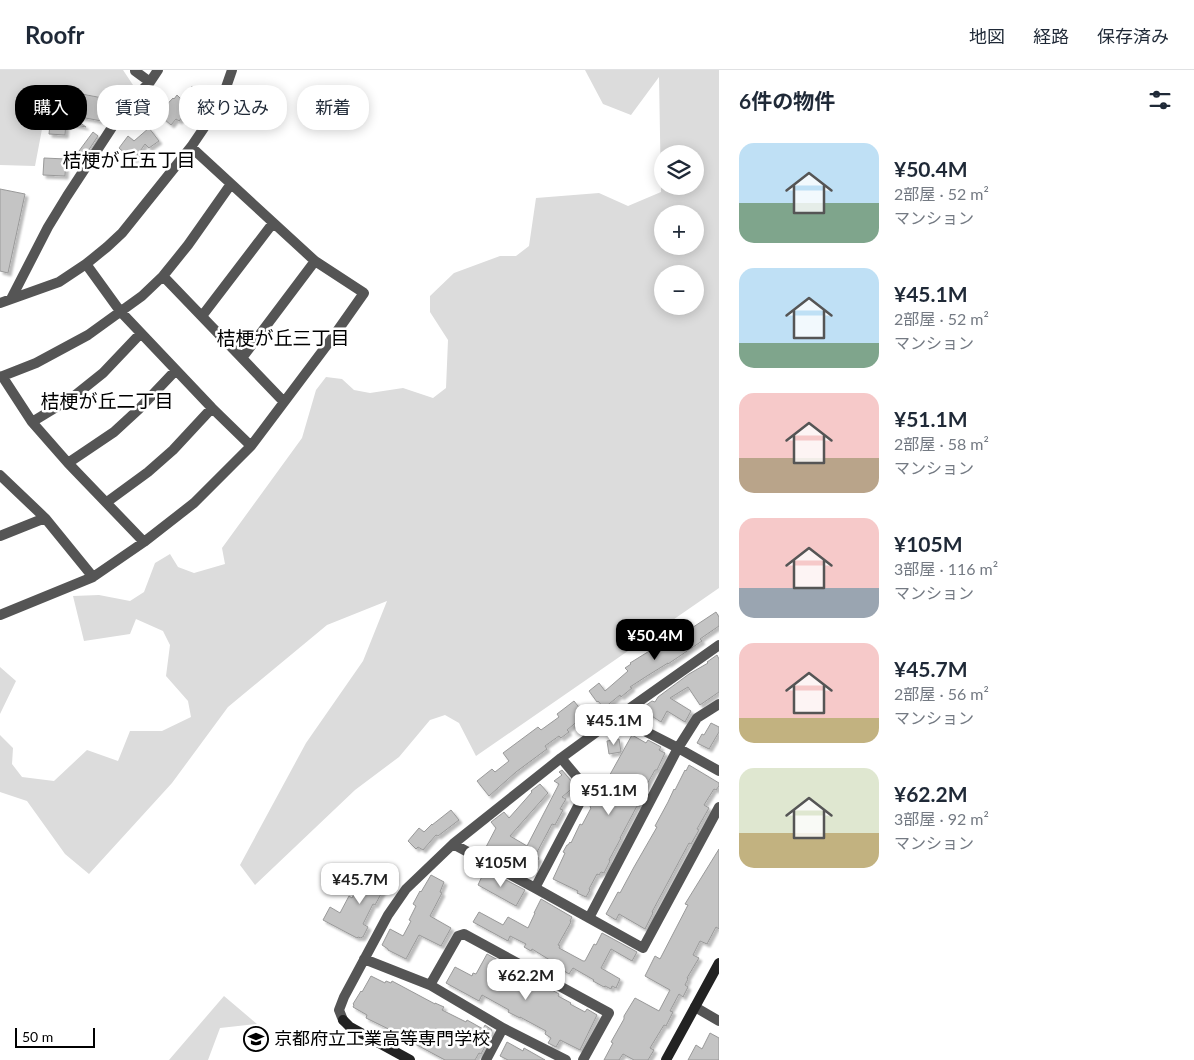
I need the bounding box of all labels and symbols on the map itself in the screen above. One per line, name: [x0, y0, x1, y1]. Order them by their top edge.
district label: 桔梗が丘五丁目: [62, 148, 196, 171]
district label: 桔梗が丘三丁目: [216, 326, 350, 349]
district label: 桔梗が丘二丁目: [40, 389, 174, 412]
pin: ¥50.4M: [614, 618, 696, 661]
pin: ¥45.1M: [573, 704, 655, 746]
pin: ¥51.1M: [568, 774, 650, 816]
pin: ¥105M: [466, 846, 536, 888]
pin: ¥45.7M: [319, 862, 401, 905]
pin: ¥62.2M: [485, 958, 567, 1001]
scale bar: [15, 1025, 95, 1048]
school or university icon: 京都府立工業高等専門学校: [243, 1026, 269, 1052]
place label: 京都府立工業高等専門学校: [274, 1027, 490, 1049]

